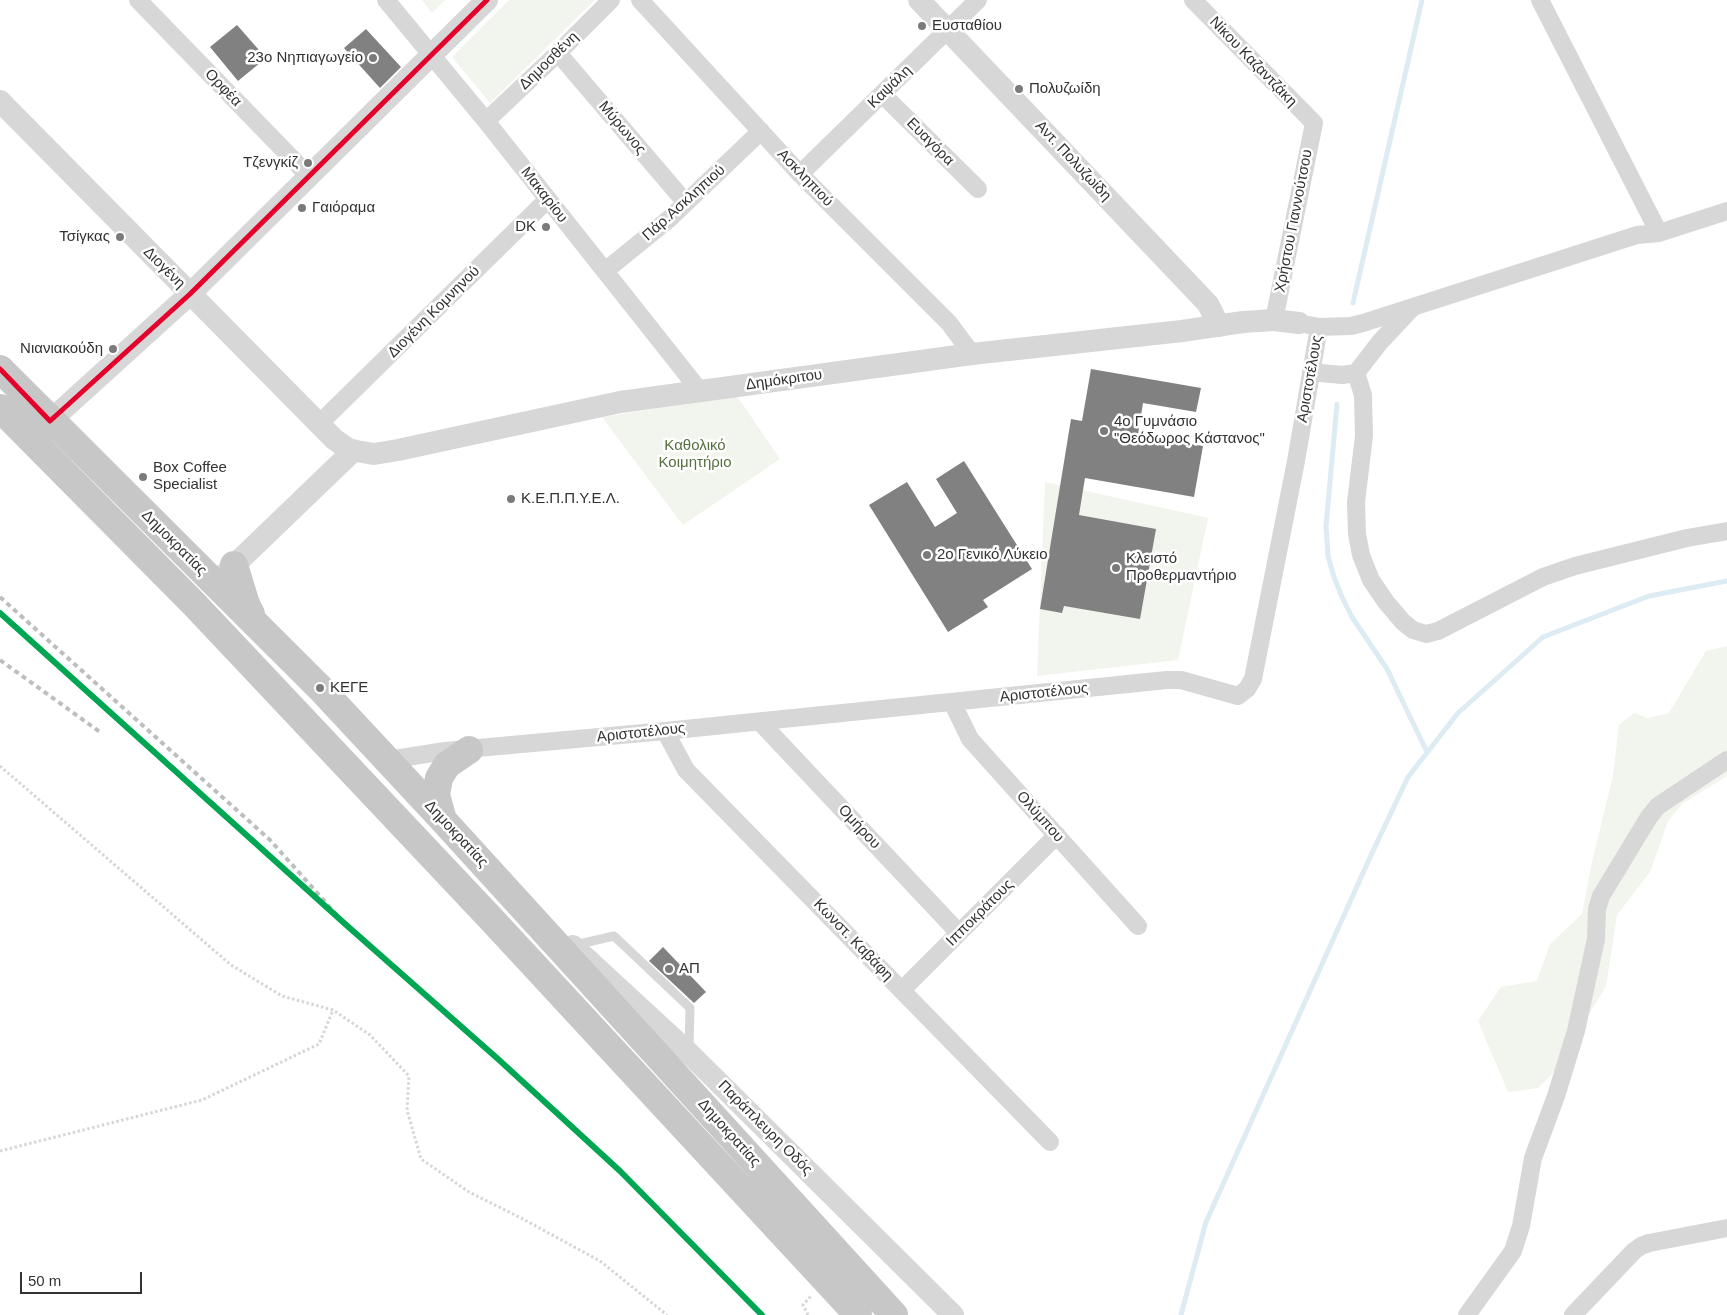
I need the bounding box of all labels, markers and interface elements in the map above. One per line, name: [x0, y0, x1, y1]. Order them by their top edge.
street label: Νίκου Καζαντζάκη: [1205, 13, 1301, 111]
place label: Ευσταθίου: [932, 17, 1002, 35]
marker: Ευσταθίου: [916, 20, 928, 32]
street label: Δημοσθένη: [516, 28, 582, 94]
place label: 23ο Νηπιαγωγείο: [247, 49, 363, 67]
marker: 23ο Νηπιαγωγείο: [367, 52, 379, 64]
street label: Καψάλη: [864, 62, 916, 112]
street label: Ορφέα: [201, 65, 245, 111]
place label: Πολυζωίδη: [1029, 80, 1101, 98]
marker: Πολυζωίδη: [1013, 83, 1025, 95]
street label: Μύρωνος: [595, 98, 649, 158]
street label: Ευαγόρα: [902, 114, 958, 170]
street label: Αντ. Πολυζωίδη: [1031, 117, 1115, 205]
street label: Ασκληπιού: [773, 146, 837, 210]
street label: Χρήστου Γιαννούτσου: [1271, 148, 1317, 294]
place label: Τζενγκίζ: [243, 154, 298, 172]
marker: Τζενγκίζ: [302, 157, 314, 169]
street label: Πάρ.Ασκληπιού: [639, 161, 729, 245]
street label: Μακαρίου: [517, 164, 571, 226]
place label: Γαιόραμα: [312, 199, 375, 217]
marker: Γαιόραμα: [296, 202, 308, 214]
place label: DK: [515, 218, 536, 236]
marker: DK: [540, 221, 552, 233]
place label: Τσίγκας: [59, 228, 110, 246]
marker: Τσίγκας: [114, 231, 126, 243]
street label: Διογένη: [139, 243, 189, 293]
street label: Διογένη Κομνηνού: [384, 262, 484, 362]
street label: Αριστοτέλους: [1293, 334, 1327, 424]
place label: Νιανιακούδη: [20, 340, 103, 358]
marker: Νιανιακούδη: [107, 343, 119, 355]
street label: Δημόκριτου: [745, 366, 823, 394]
place label: 4ο Γυμνάσιο "Θεόδωρος Κάστανος": [1114, 413, 1265, 448]
marker: 4ο Γυμνάσιο "Θεόδωρος Κάστανος": [1098, 425, 1110, 437]
park label: Καθολικό Κοιμητήριο: [659, 437, 731, 472]
place label: Box Coffee Specialist: [153, 459, 227, 494]
marker: Box Coffee Specialist: [137, 471, 149, 483]
place label: Κ.Ε.Π.Π.Υ.Ε.Λ.: [521, 490, 620, 508]
marker: Κ.Ε.Π.Π.Υ.Ε.Λ.: [505, 493, 517, 505]
street label: Δημοκρατίας: [138, 507, 210, 579]
place label: 2ο Γενικό Λύκειο: [937, 546, 1048, 564]
marker: 2ο Γενικό Λύκειο: [921, 549, 933, 561]
place label: Κλειστό Προθερμαντήριο: [1126, 550, 1237, 585]
marker: Κλειστό Προθερμαντήριο: [1110, 562, 1122, 574]
place label: ΚΕΓΕ: [330, 679, 368, 697]
street label: Αριστοτέλους: [999, 679, 1089, 707]
marker: ΚΕΓΕ: [314, 682, 326, 694]
street label: Αριστοτέλους: [596, 719, 686, 747]
street label: Ολύμπου: [1012, 788, 1068, 846]
street label: Δημοκρατίας: [420, 797, 492, 871]
street label: Ομήρου: [834, 801, 884, 853]
street label: Ιπποκράτους: [943, 876, 1017, 950]
street label: Κωνστ. Καβάφη: [810, 895, 896, 985]
place label: ΑΠ: [679, 960, 700, 978]
marker: ΑΠ: [663, 963, 675, 975]
street label: Παράπλευρη Οδός: [714, 1077, 816, 1179]
street label: Δημοκρατίας: [694, 1095, 764, 1171]
scale bar: [22, 1262, 145, 1294]
text: 50 m: [28, 1272, 61, 1289]

